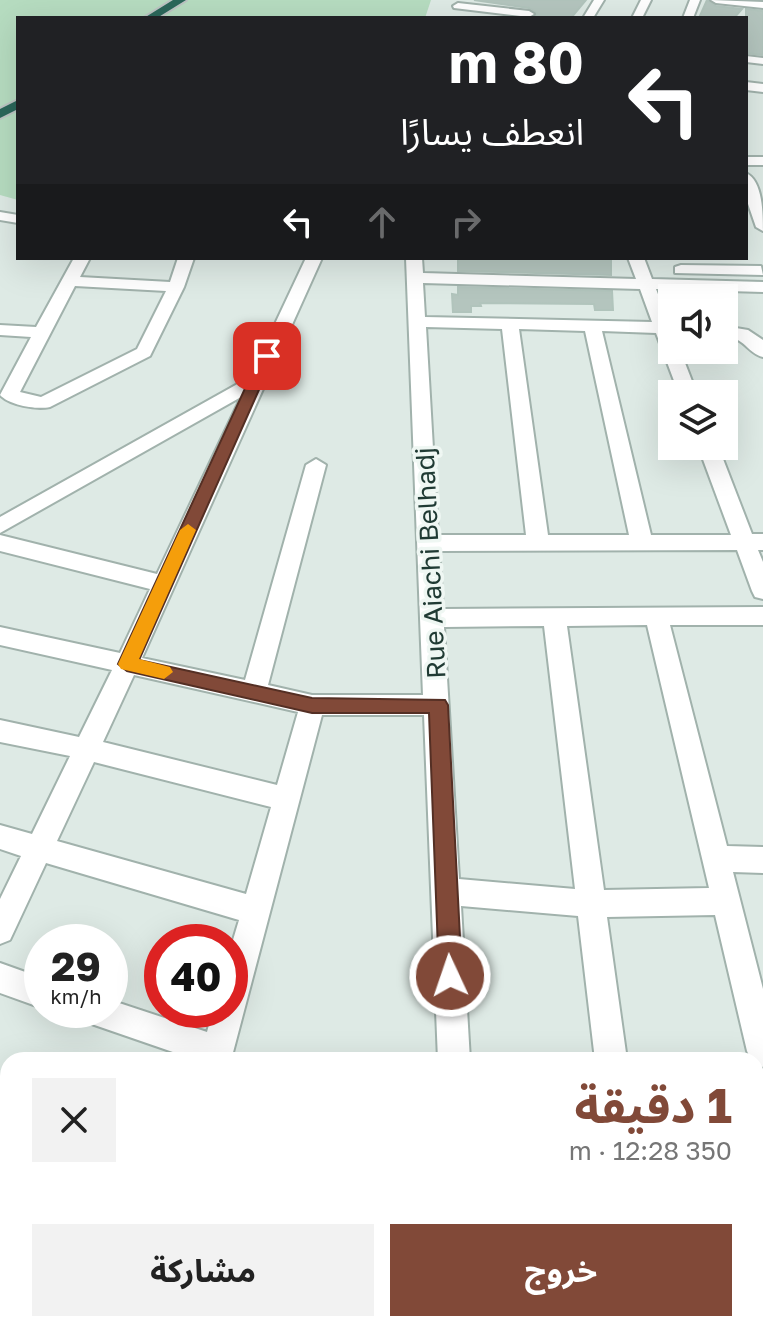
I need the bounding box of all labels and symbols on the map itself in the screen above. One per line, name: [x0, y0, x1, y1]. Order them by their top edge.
pin: [233, 322, 301, 390]
street label: Rue Aiachi Belhadj: [408, 447, 452, 679]
speed limit sign: 40: [144, 924, 248, 1028]
position arrow: [408, 934, 492, 1018]

